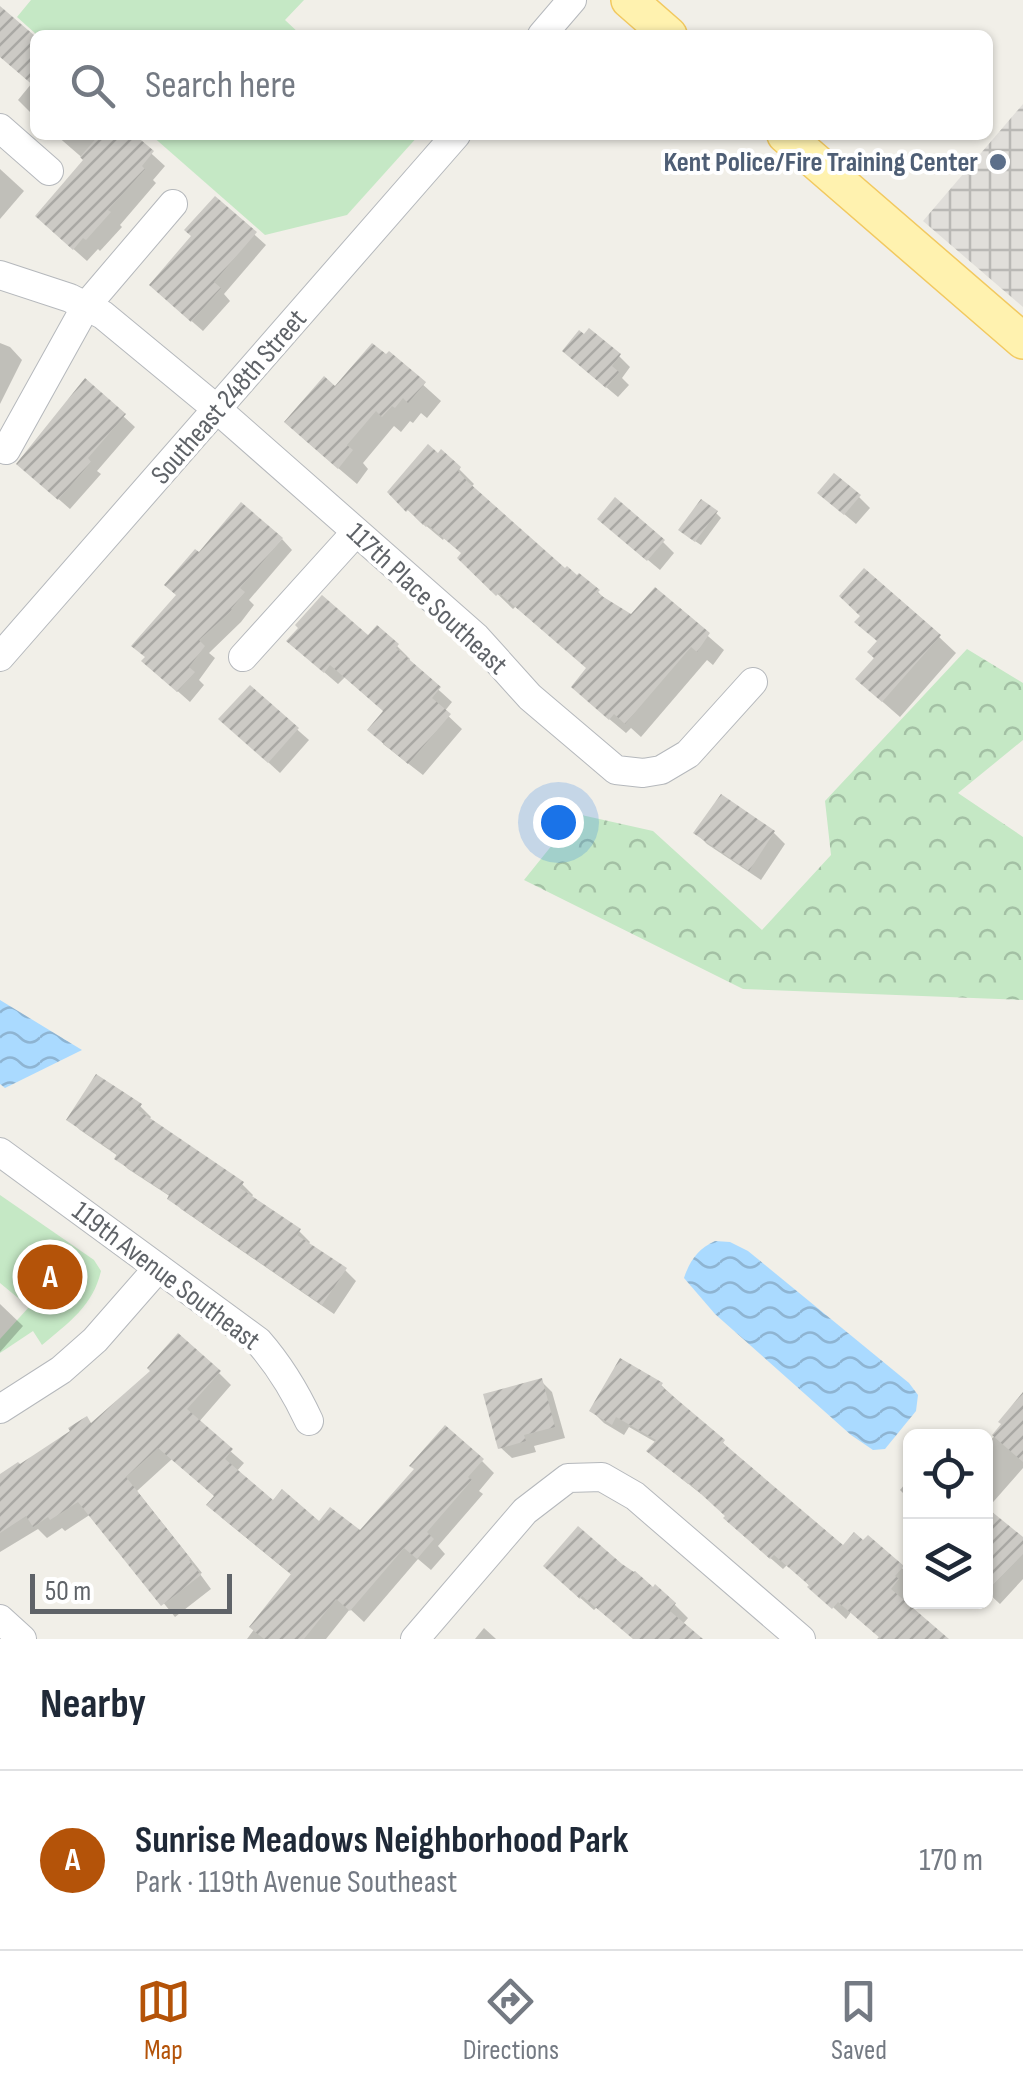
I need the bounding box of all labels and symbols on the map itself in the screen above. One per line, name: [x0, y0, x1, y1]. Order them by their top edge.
place label: Kent Police/Fire Training Center: [664, 146, 978, 179]
marker: Kent Police/Fire Training Center: [987, 151, 1009, 173]
street label: Southeast 248th Street: [144, 303, 314, 491]
street label: 117th Place Southeast: [340, 516, 514, 682]
your location: [533, 797, 584, 848]
street label: 119th Avenue Southeast: [66, 1195, 266, 1357]
pin: A: [18, 1240, 82, 1314]
scale bar: [30, 1569, 232, 1614]

